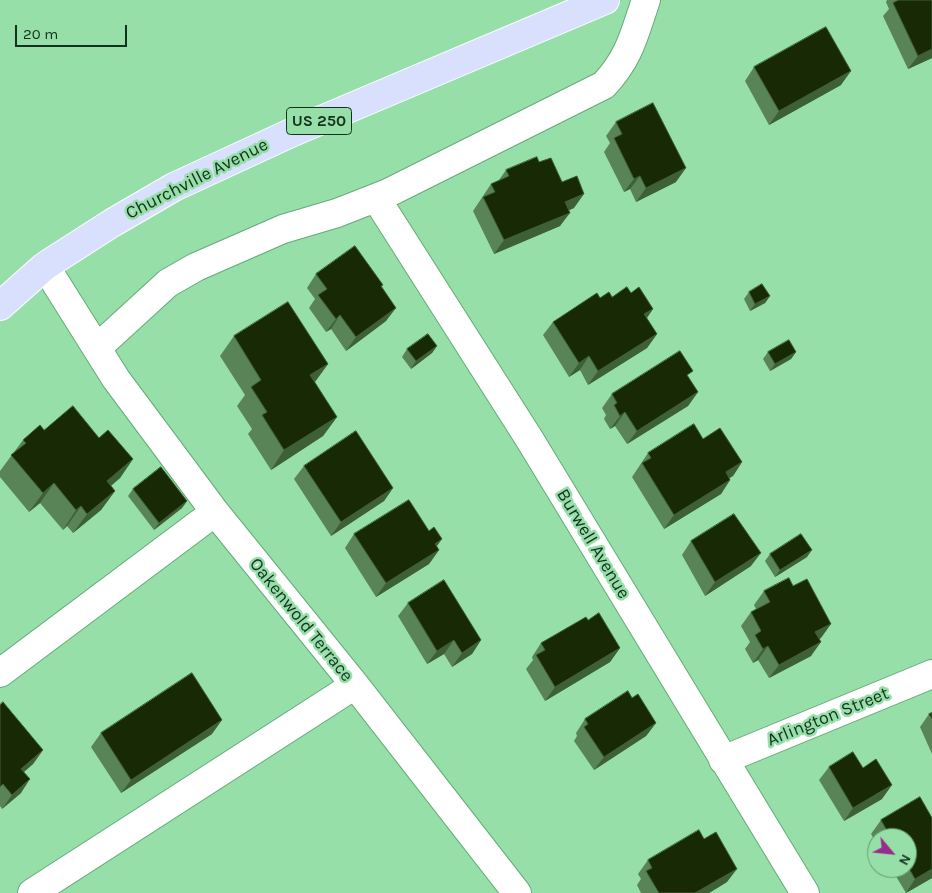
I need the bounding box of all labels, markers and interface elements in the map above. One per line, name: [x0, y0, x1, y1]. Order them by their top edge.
scale bar: [18, 15, 130, 47]
text: 20 m: [23, 25, 58, 43]
road number: US 250: [286, 108, 352, 134]
street label: Churchville Avenue: [122, 134, 272, 224]
street label: Burwell Avenue: [552, 485, 634, 603]
street label: Oakenwold Terrace: [244, 554, 358, 686]
street label: Arlington Street: [764, 683, 892, 751]
north arrow: [867, 828, 917, 878]
text: N: [895, 851, 915, 868]

